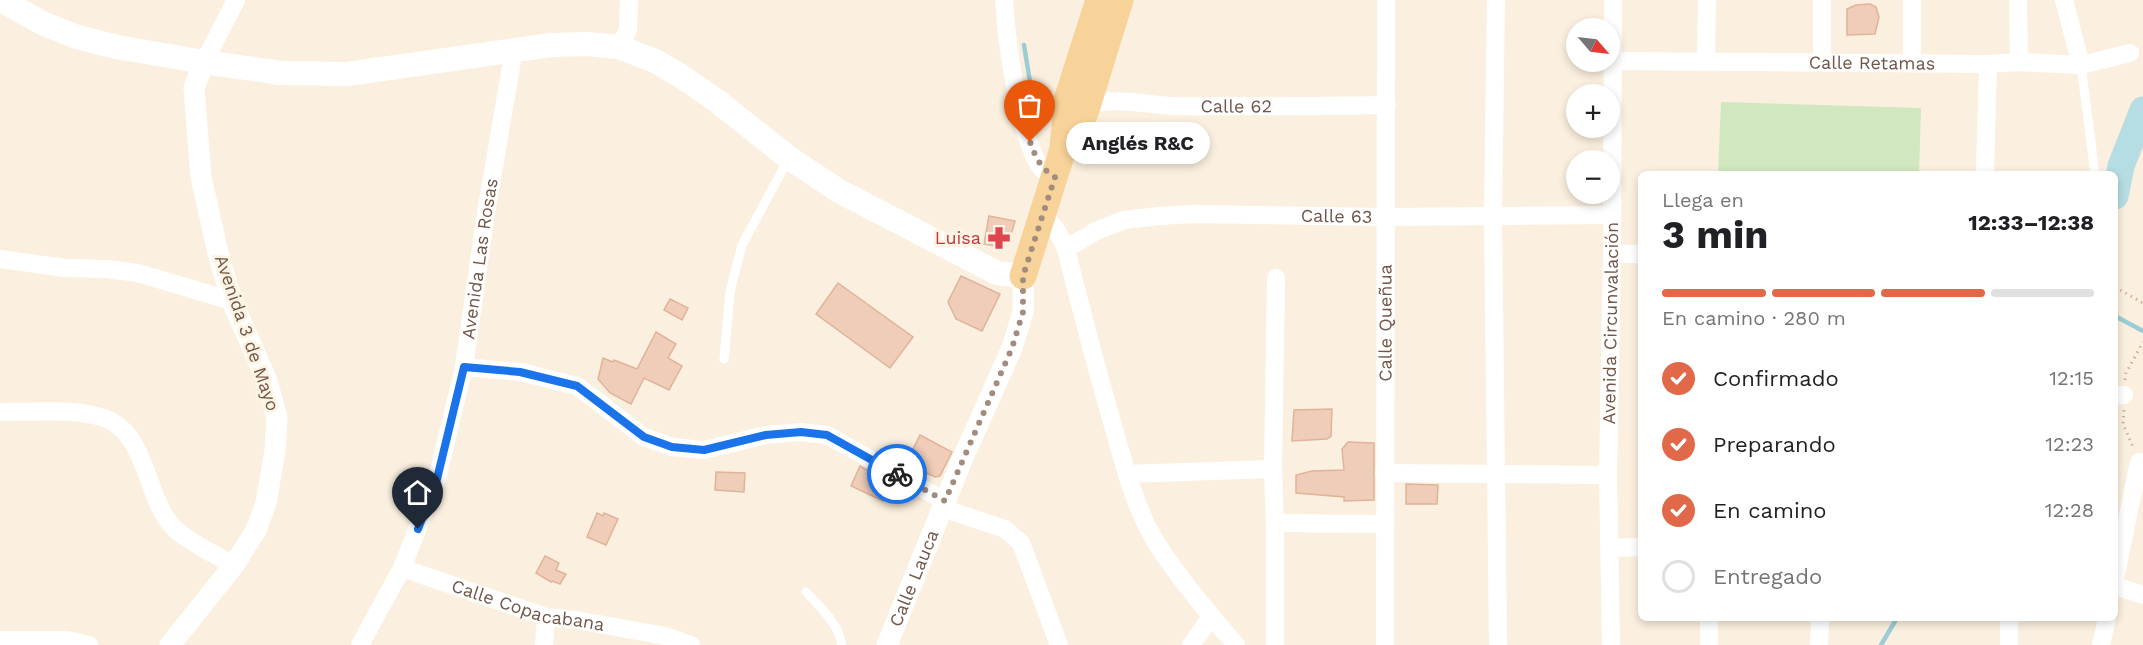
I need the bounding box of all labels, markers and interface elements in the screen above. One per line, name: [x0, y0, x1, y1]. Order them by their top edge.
north arrow: [1566, 18, 1620, 72]
map controls: [1566, 18, 1620, 204]
street label: Calle Retamas: [1809, 52, 1935, 74]
pin: [1004, 80, 1055, 142]
button: +: [1566, 84, 1620, 138]
icon: bag: [1013, 89, 1046, 122]
street label: Calle 62: [1200, 95, 1272, 116]
callout: Anglés R&C: [1066, 121, 1210, 163]
text: Anglés R&C: [1082, 131, 1194, 155]
button: −: [1566, 150, 1620, 204]
street label: Avenida Las Rosas: [457, 177, 502, 341]
text: Llega en: [1662, 188, 1744, 212]
street label: Calle 63: [1301, 205, 1373, 227]
text: 12:33–12:38: [1968, 210, 2094, 235]
text: 3 min: [1662, 212, 1769, 257]
street label: Avenida Circunvalación: [1598, 222, 1622, 424]
pharmacy icon: Luisa: [986, 225, 1012, 251]
place label: Luisa: [935, 227, 981, 248]
street label: Avenida 3 de Mayo: [211, 252, 284, 414]
street label: Calle Queñua: [1374, 264, 1396, 382]
text: En camino · 280 m: [1662, 306, 1846, 330]
icon: check: [1662, 362, 1695, 395]
text: Confirmado: [1713, 366, 1839, 391]
text: 12:15: [2049, 366, 2094, 390]
icon: check: [1662, 428, 1695, 461]
text: Preparando: [1713, 432, 1836, 457]
text: 12:23: [2045, 432, 2094, 456]
courier: [867, 444, 927, 504]
icon: bike: [881, 458, 914, 491]
pin: [392, 467, 443, 529]
icon: home: [401, 476, 434, 509]
icon: check: [1662, 494, 1695, 527]
text: En camino: [1713, 498, 1827, 523]
text: 12:28: [2045, 498, 2094, 522]
street label: Calle Lauca: [885, 527, 943, 630]
text: Entregado: [1713, 564, 1822, 589]
street label: Calle Copacabana: [449, 575, 606, 635]

